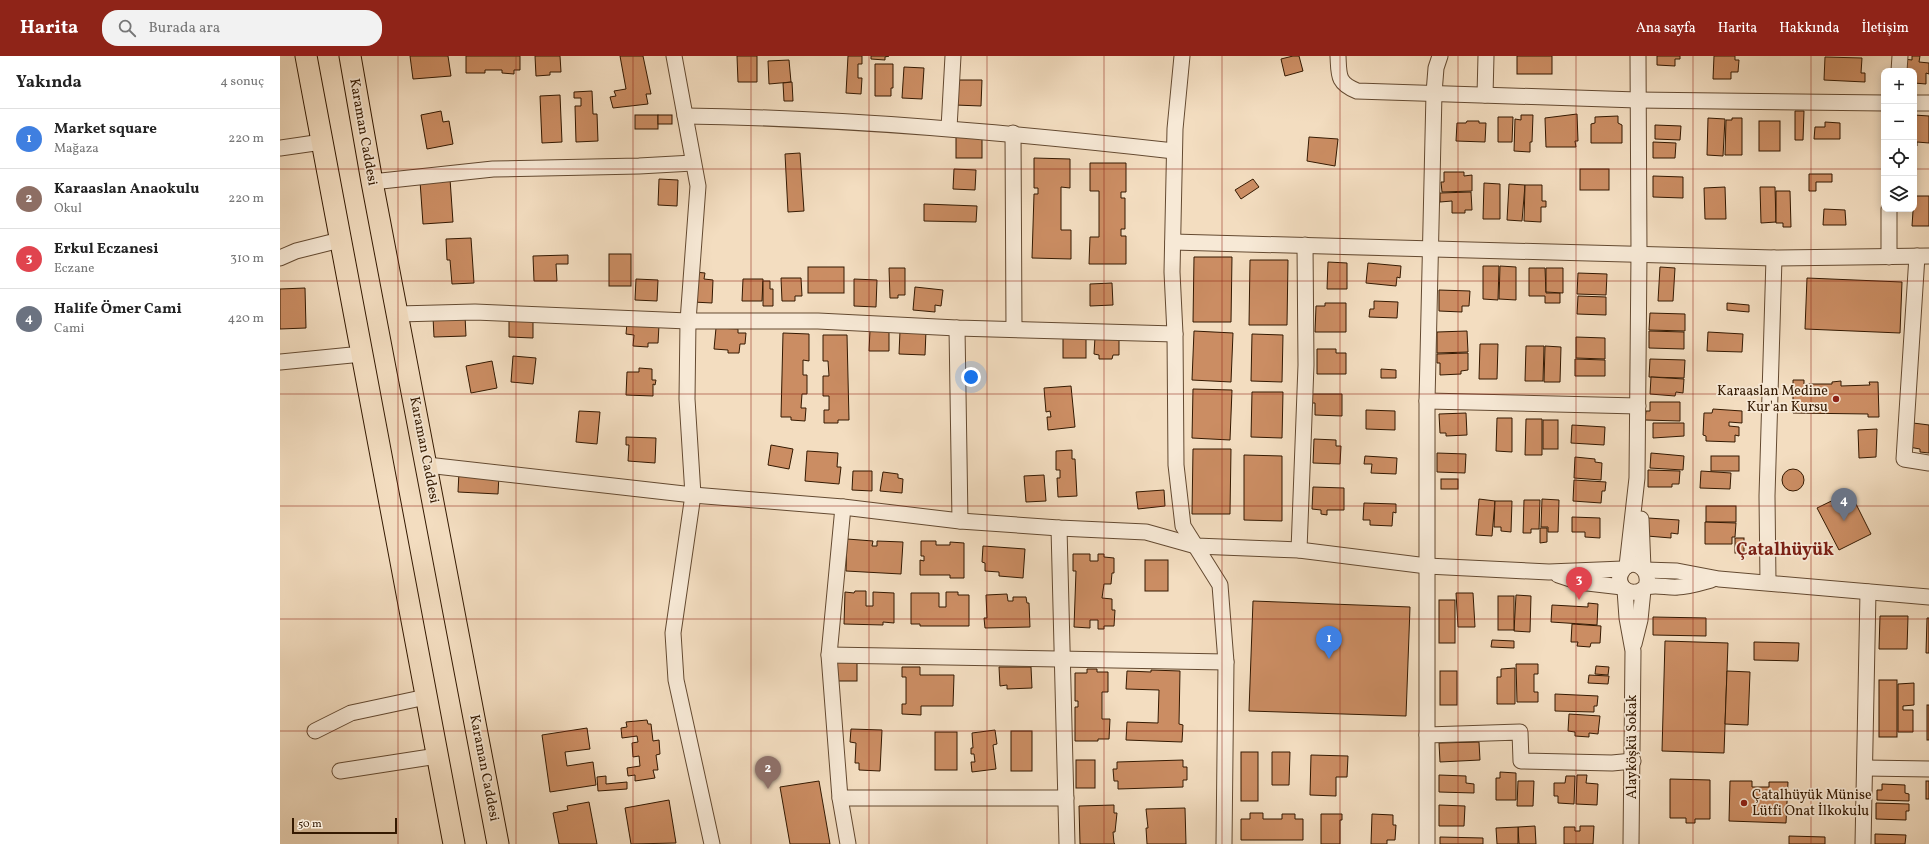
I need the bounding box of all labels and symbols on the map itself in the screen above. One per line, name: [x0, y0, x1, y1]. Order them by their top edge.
street label: Karaman Caddesi: [344, 77, 382, 187]
your location: [961, 367, 981, 387]
place label: Karaaslan Medine Kur'an Kursu: [1717, 382, 1828, 417]
marker: Karaaslan Medine Kur'an Kursu: [1831, 394, 1841, 404]
street label: Karaman Caddesi: [404, 395, 444, 505]
pin: 4: [1831, 488, 1857, 521]
district label: Çatalhüyük: [1736, 538, 1834, 563]
pin: 3: [1566, 567, 1592, 600]
pin: 1: [1316, 626, 1342, 659]
street label: Alayköşkü Sokak: [1623, 694, 1642, 799]
street label: Karaman Caddesi: [464, 713, 504, 823]
pin: 2: [755, 756, 781, 789]
place label: Çatalhüyük Münise Lütfi Onat İlkokulu: [1752, 786, 1872, 821]
marker: Çatalhüyük Münise Lütfi Onat İlkokulu: [1739, 798, 1749, 808]
scale bar: [292, 816, 397, 835]

